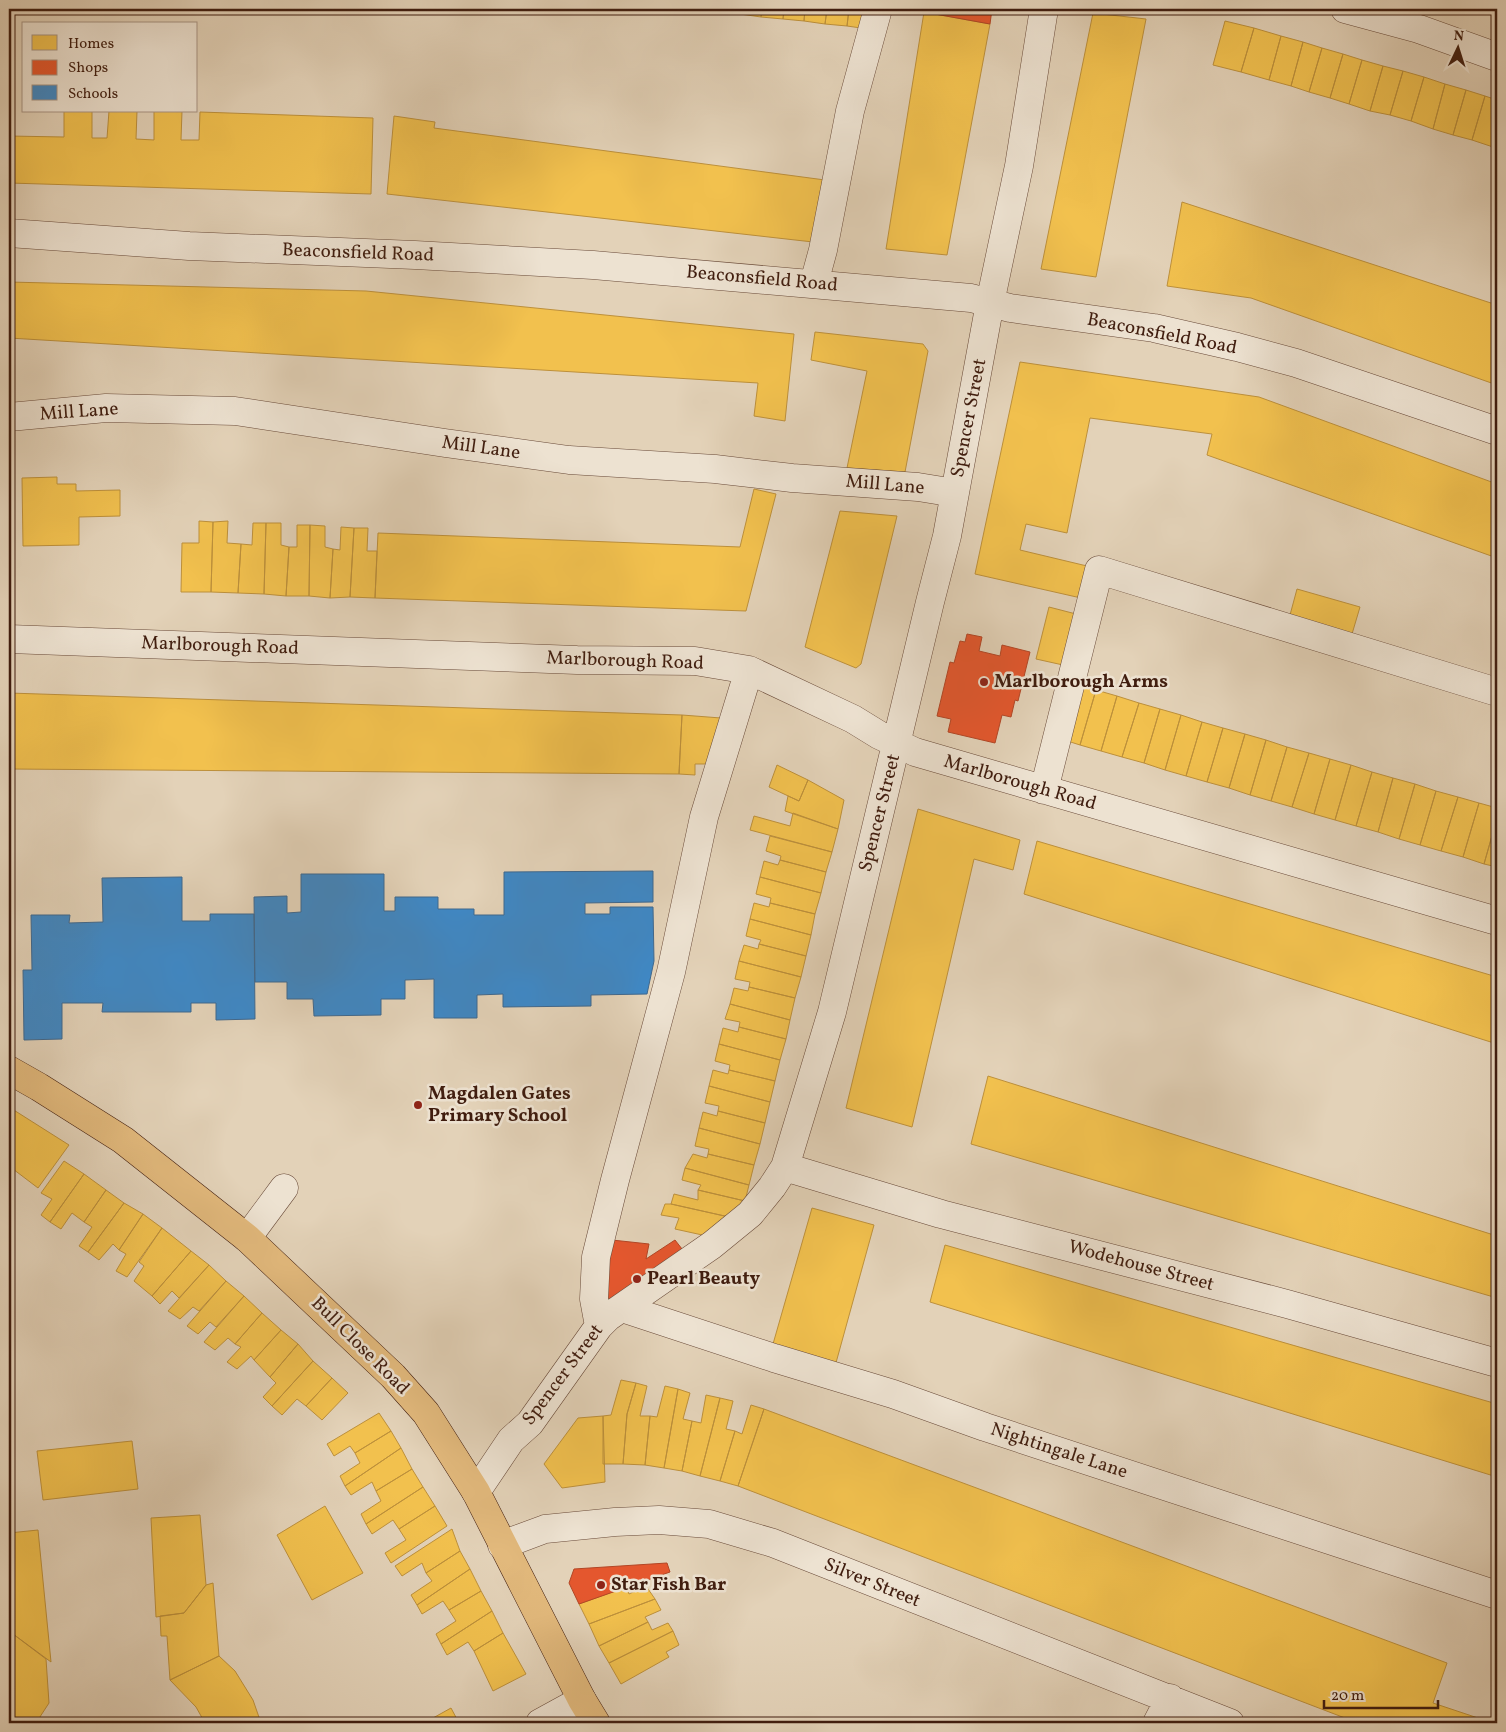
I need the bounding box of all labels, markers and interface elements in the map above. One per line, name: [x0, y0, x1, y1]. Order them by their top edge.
legend: [22, 22, 198, 112]
north arrow: [1434, 22, 1484, 72]
text: N: [1453, 27, 1465, 46]
text: Homes: [68, 34, 114, 55]
text: Shops: [68, 58, 108, 79]
text: Schools: [68, 84, 118, 105]
street label: Beaconsfield Road: [281, 237, 435, 269]
street label: Beaconsfield Road: [685, 259, 839, 299]
street label: Beaconsfield Road: [1085, 307, 1239, 361]
street label: Spencer Street: [945, 356, 993, 480]
street label: Mill Lane: [39, 396, 119, 428]
street label: Mill Lane: [440, 430, 522, 466]
street label: Mill Lane: [845, 469, 925, 501]
street label: Marlborough Road: [141, 630, 299, 662]
street label: Marlborough Road: [546, 645, 704, 677]
place label: Marlborough Arms: [994, 669, 1168, 695]
marker: Marlborough Arms: [978, 676, 990, 688]
street label: Marlborough Road: [941, 749, 1099, 817]
street label: Spencer Street: [853, 751, 907, 875]
place label: Magdalen Gates Primary School: [428, 1081, 571, 1129]
marker: Magdalen Gates Primary School: [412, 1099, 424, 1111]
street label: Wodehouse Street: [1065, 1234, 1217, 1298]
place label: Pearl Beauty: [647, 1266, 761, 1292]
marker: Pearl Beauty: [631, 1273, 643, 1285]
street label: Bull Close Road: [305, 1291, 415, 1401]
street label: Spencer Street: [516, 1319, 610, 1431]
street label: Nightingale Lane: [987, 1417, 1131, 1485]
street label: Silver Street: [820, 1552, 925, 1614]
place label: Star Fish Bar: [611, 1572, 726, 1598]
marker: Star Fish Bar: [595, 1579, 607, 1591]
scale bar: [1324, 1677, 1437, 1709]
text: 20 m: [1331, 1686, 1364, 1707]

